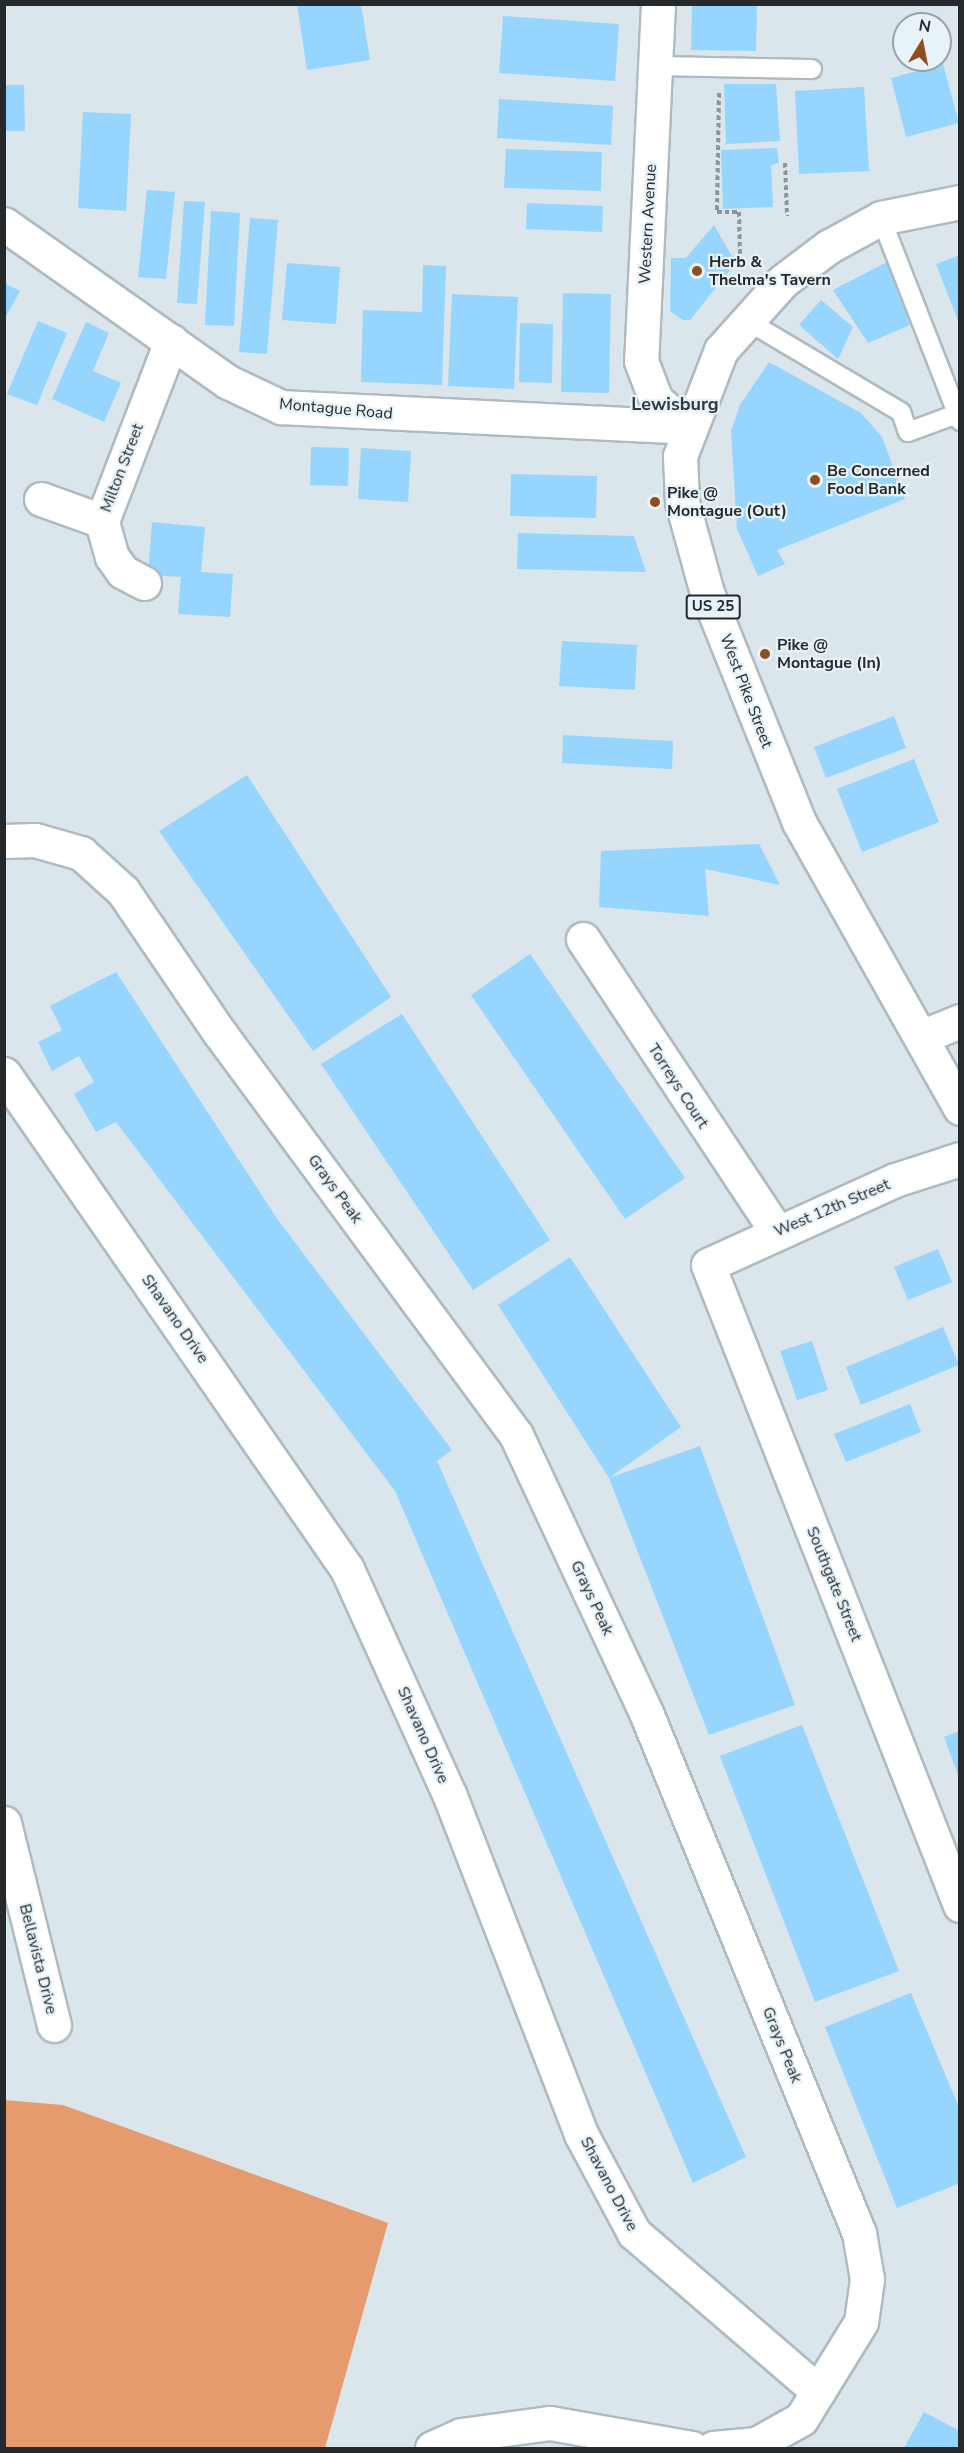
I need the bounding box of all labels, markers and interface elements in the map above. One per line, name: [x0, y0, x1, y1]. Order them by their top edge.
north arrow: [892, 12, 952, 72]
text: N: [917, 14, 933, 38]
street label: Western Avenue: [635, 163, 661, 285]
place label: Herb & Thelma's Tavern: [709, 252, 831, 290]
marker: Herb & Thelma's Tavern: [690, 264, 704, 278]
district label: Lewisburg: [631, 393, 719, 415]
street label: Montague Road: [278, 394, 394, 424]
street label: Milton Street: [96, 421, 148, 515]
place label: Be Concerned Food Bank: [827, 461, 930, 499]
marker: Be Concerned Food Bank: [808, 473, 822, 487]
place label: Pike @ Montague (Out): [667, 483, 787, 521]
marker: Pike @ Montague (Out): [648, 495, 662, 509]
road number: US 25: [684, 595, 742, 619]
street label: West Pike Street: [715, 631, 777, 751]
place label: Pike @ Montague (In): [777, 635, 882, 673]
marker: Pike @ Montague (In): [758, 647, 772, 661]
street label: Torreys Court: [644, 1040, 712, 1132]
street label: Grays Peak: [304, 1151, 366, 1227]
street label: West 12th Street: [771, 1175, 893, 1241]
street label: Shavano Drive: [137, 1271, 213, 1367]
street label: Southgate Street: [802, 1524, 866, 1644]
street label: Grays Peak: [566, 1558, 618, 1638]
street label: Shavano Drive: [393, 1684, 453, 1786]
street label: Bellavista Drive: [15, 1902, 61, 2016]
street label: Grays Peak: [758, 2004, 806, 2086]
street label: Shavano Drive: [576, 2134, 642, 2234]

